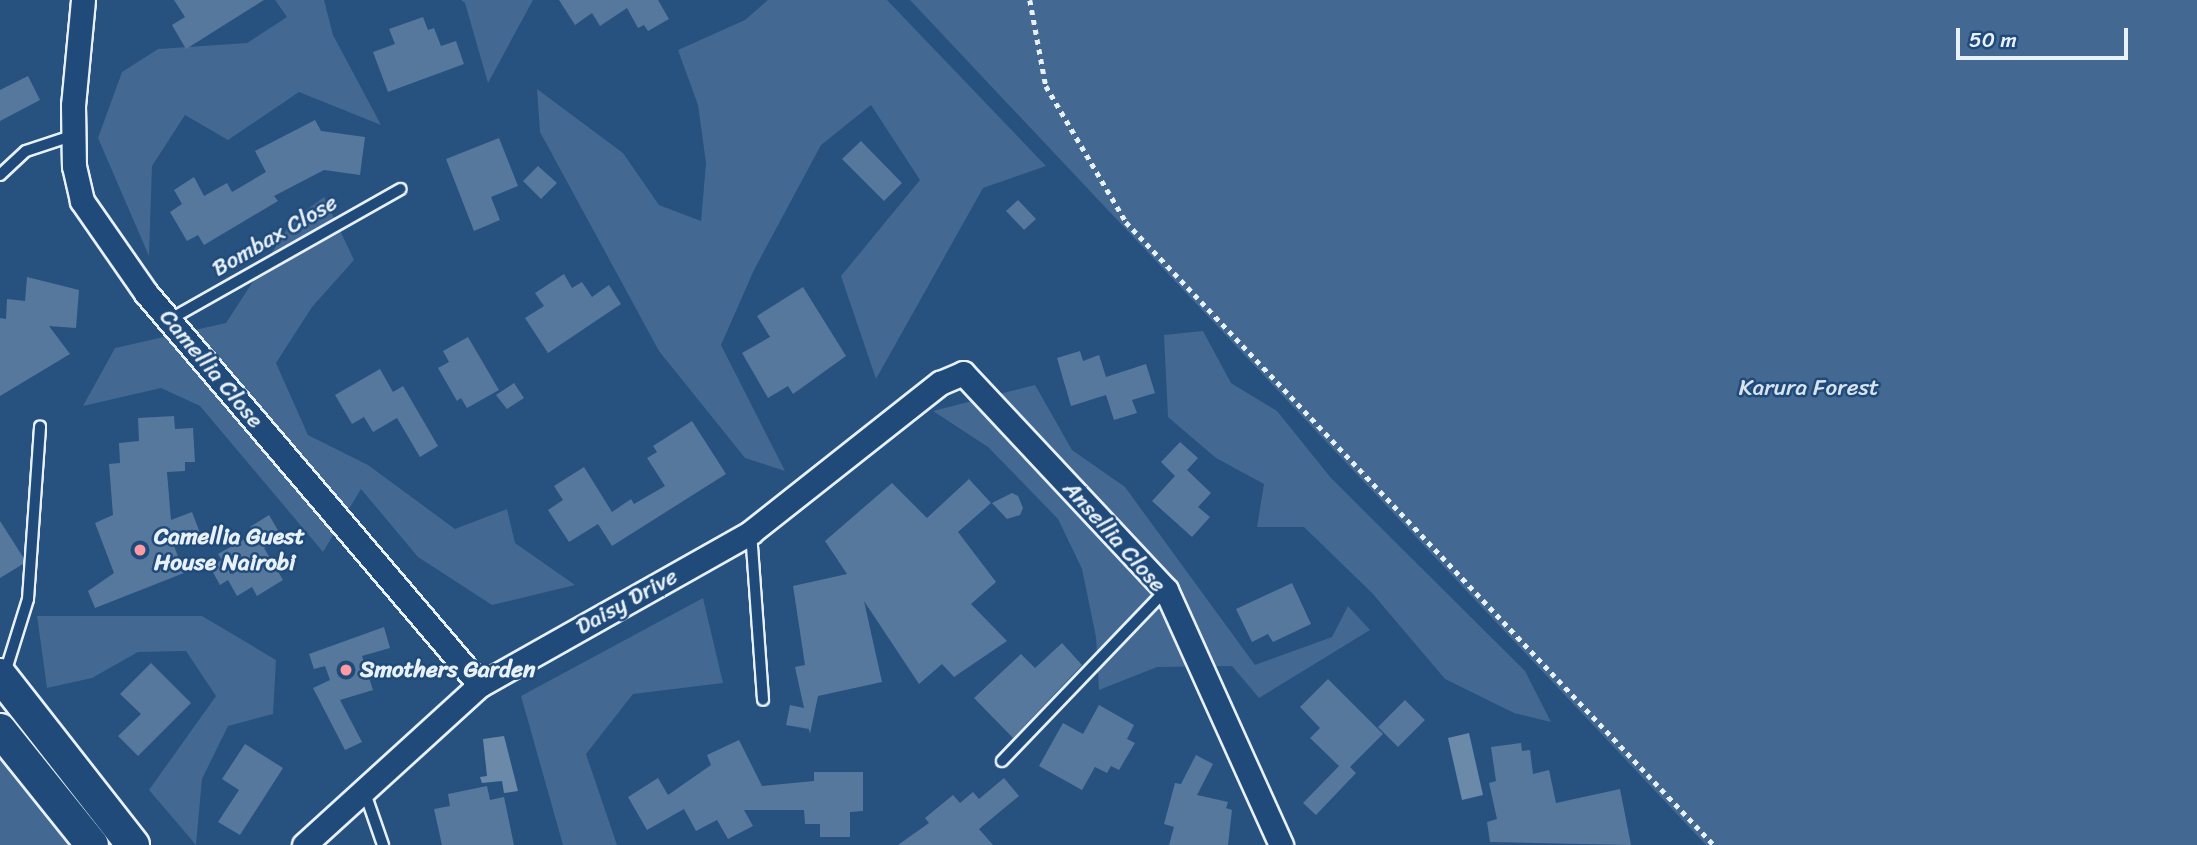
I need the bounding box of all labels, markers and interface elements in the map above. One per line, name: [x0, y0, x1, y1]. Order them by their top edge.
scale bar: [1959, 14, 2130, 58]
text: 50 m: [1969, 21, 2017, 59]
street label: Bombax Close: [207, 189, 343, 283]
street label: Camellia Close: [153, 304, 269, 434]
park label: Karura Forest: [1739, 374, 1879, 402]
street label: Ansellia Close: [1056, 475, 1172, 599]
place label: Camellia Guest House Nairobi: [154, 523, 305, 577]
marker: Camellia Guest House Nairobi: [132, 542, 148, 558]
street label: Daisy Drive: [571, 563, 683, 641]
place label: Smothers Garden: [360, 656, 535, 684]
marker: Smothers Garden: [338, 662, 354, 678]

